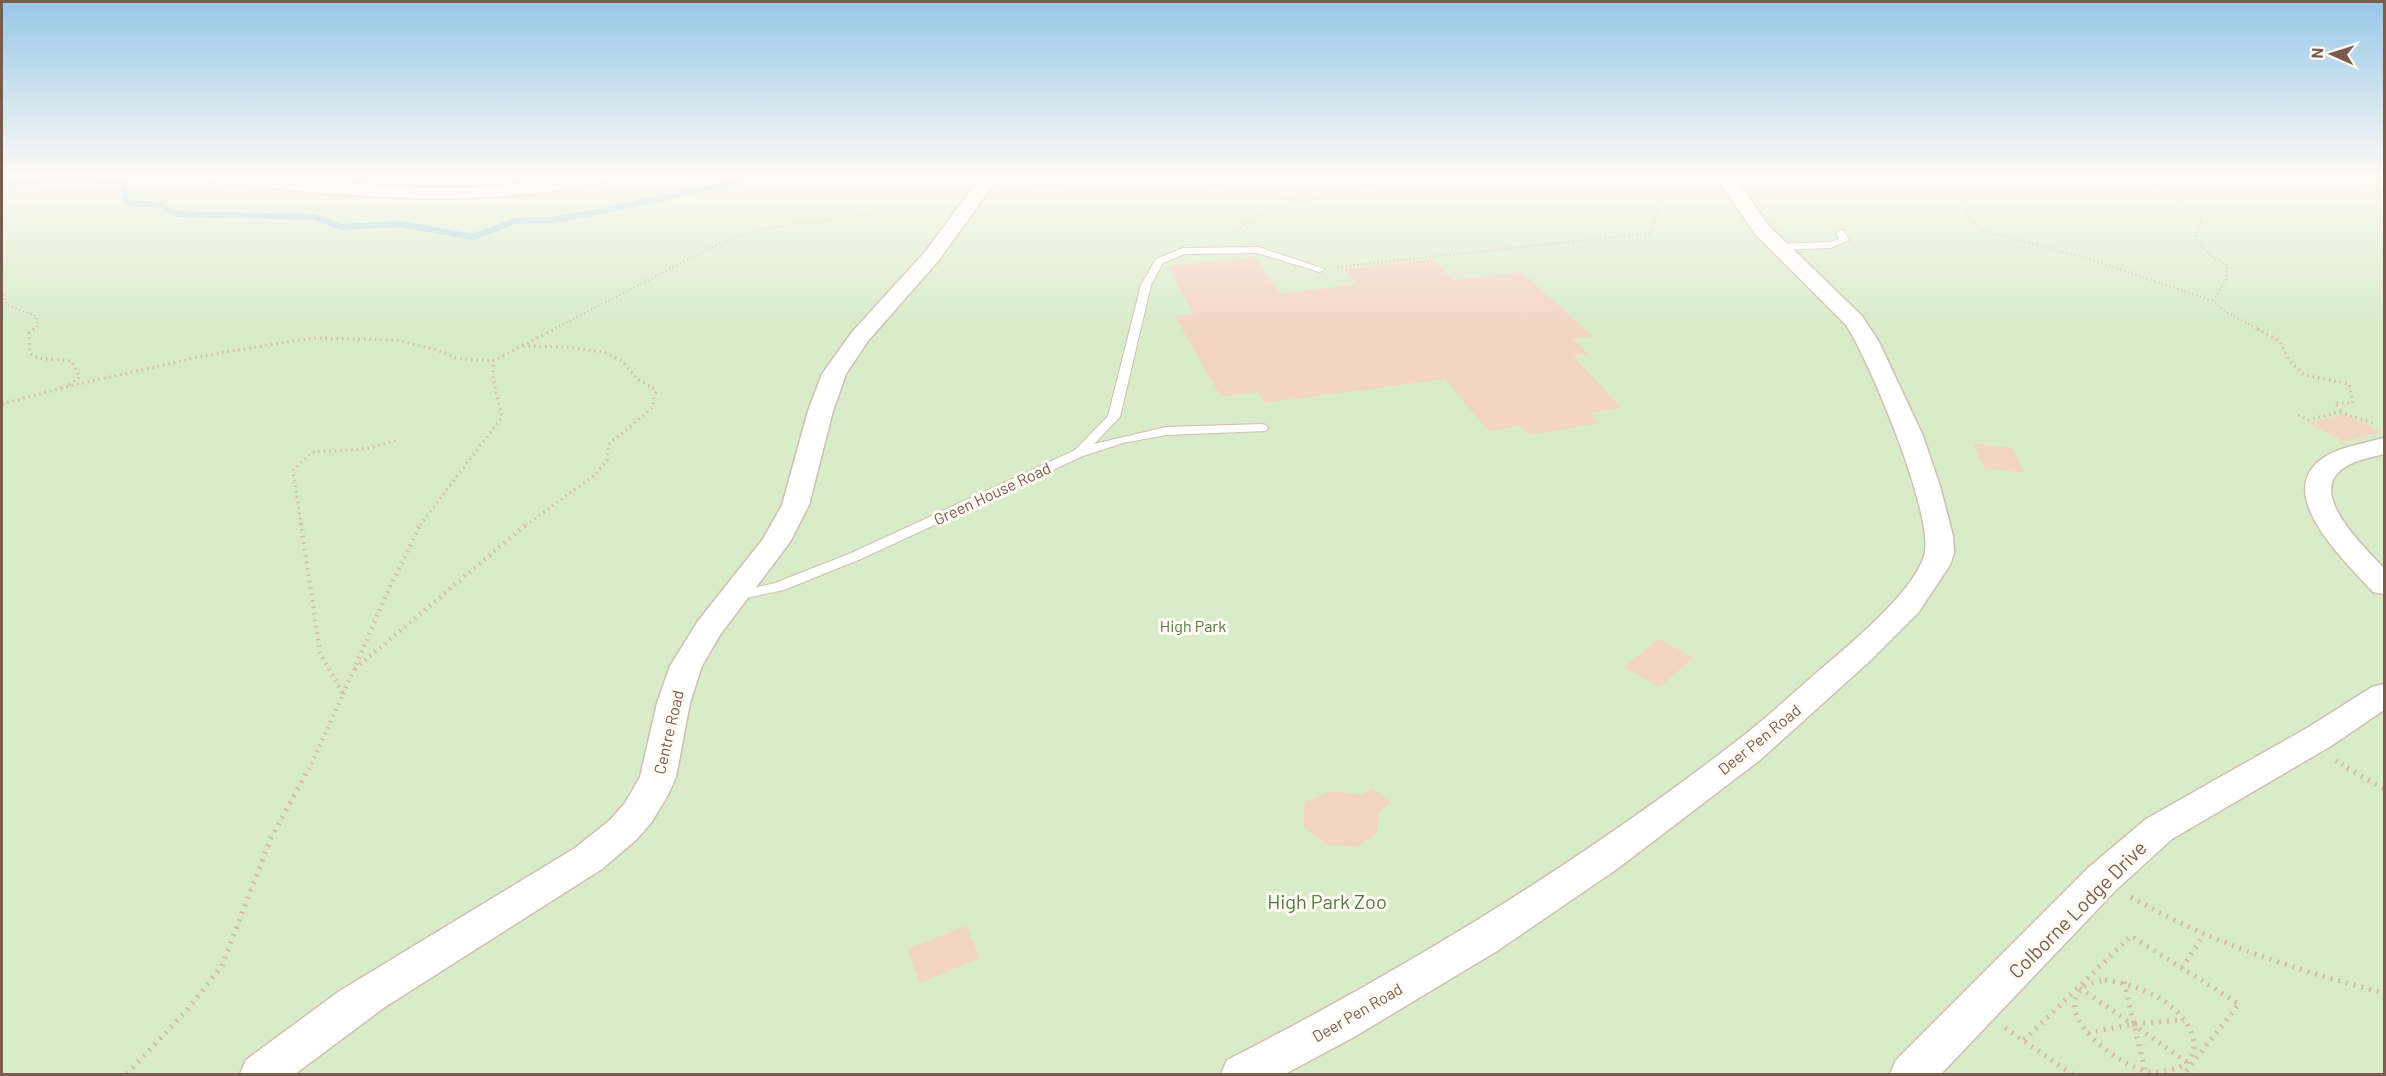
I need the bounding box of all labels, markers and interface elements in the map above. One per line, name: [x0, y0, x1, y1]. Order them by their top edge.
north arrow: [2302, 24, 2362, 84]
text: N: [2307, 47, 2326, 59]
street label: Green House Road: [930, 458, 1054, 528]
park label: High Park: [1160, 616, 1226, 635]
street label: Centre Road: [649, 688, 687, 776]
street label: Deer Pen Road: [1714, 700, 1804, 778]
street label: Colborne Lodge Drive: [2003, 835, 2151, 983]
park label: High Park Zoo: [1267, 889, 1387, 913]
street label: Deer Pen Road: [1309, 979, 1405, 1045]

